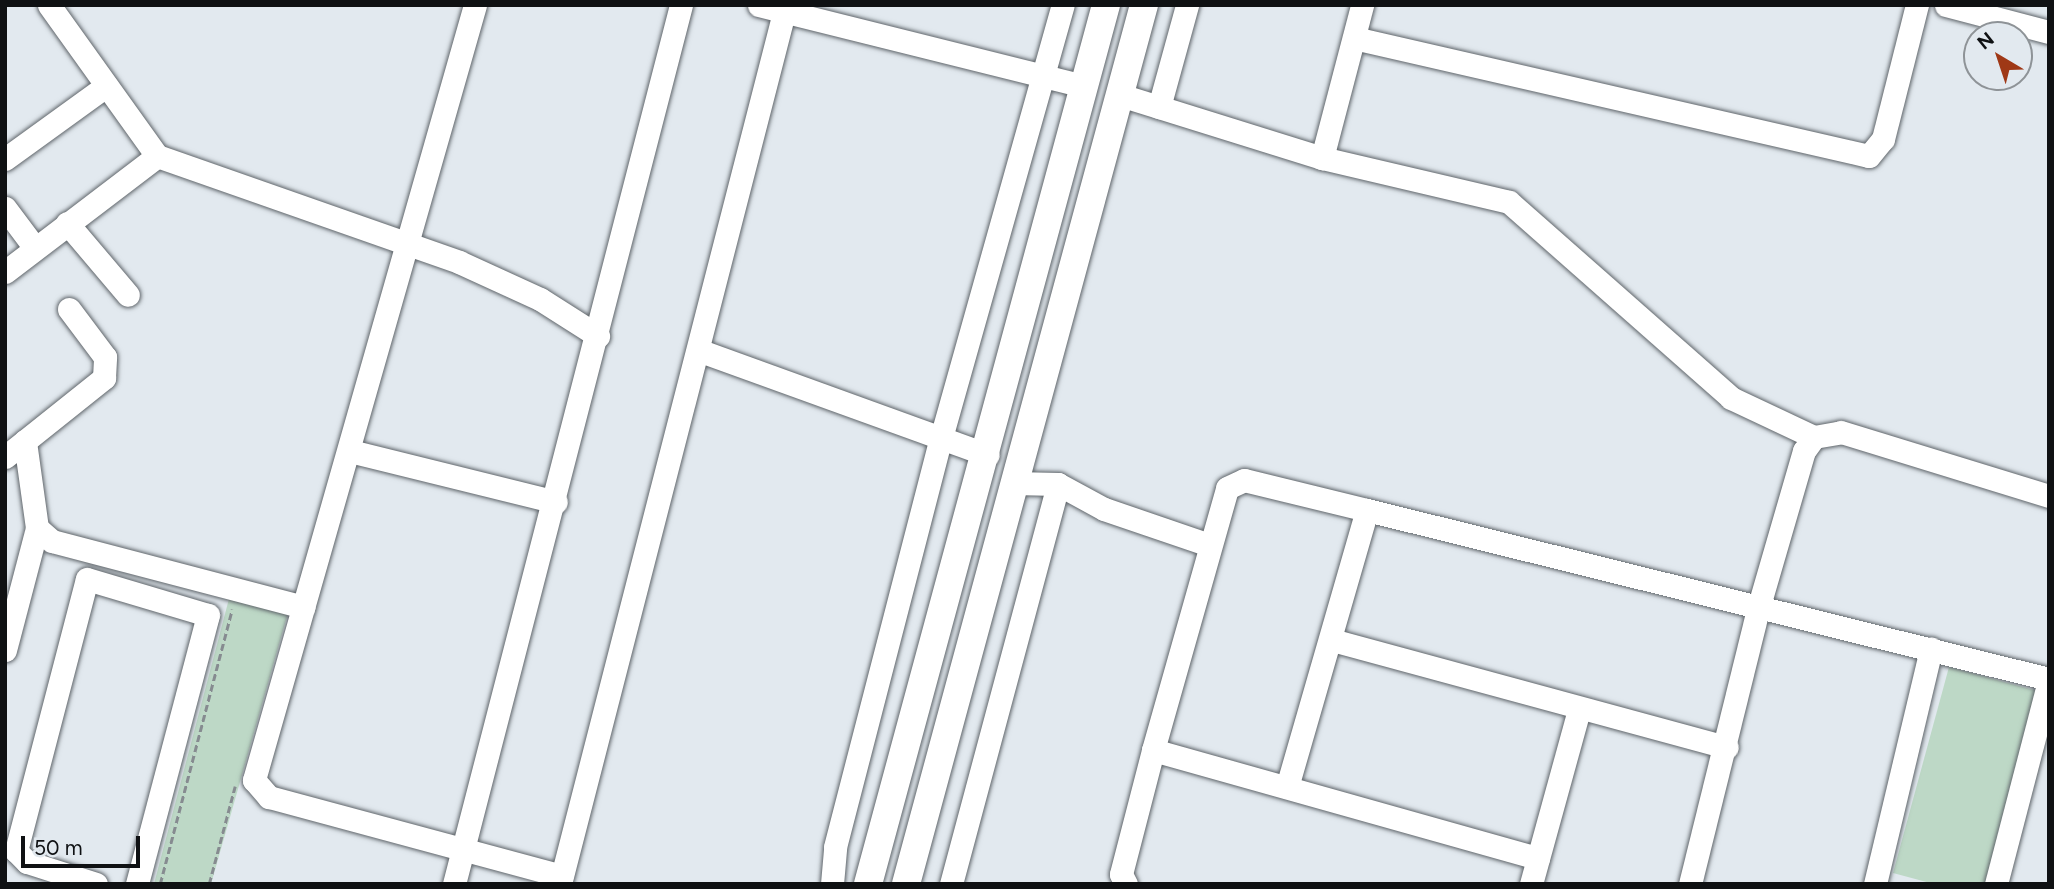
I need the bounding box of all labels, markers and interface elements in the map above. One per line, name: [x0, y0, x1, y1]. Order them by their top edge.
north arrow: [1963, 21, 2033, 91]
text: N: [1973, 27, 1999, 54]
scale bar: [24, 822, 144, 866]
text: 50 m: [34, 835, 83, 860]

